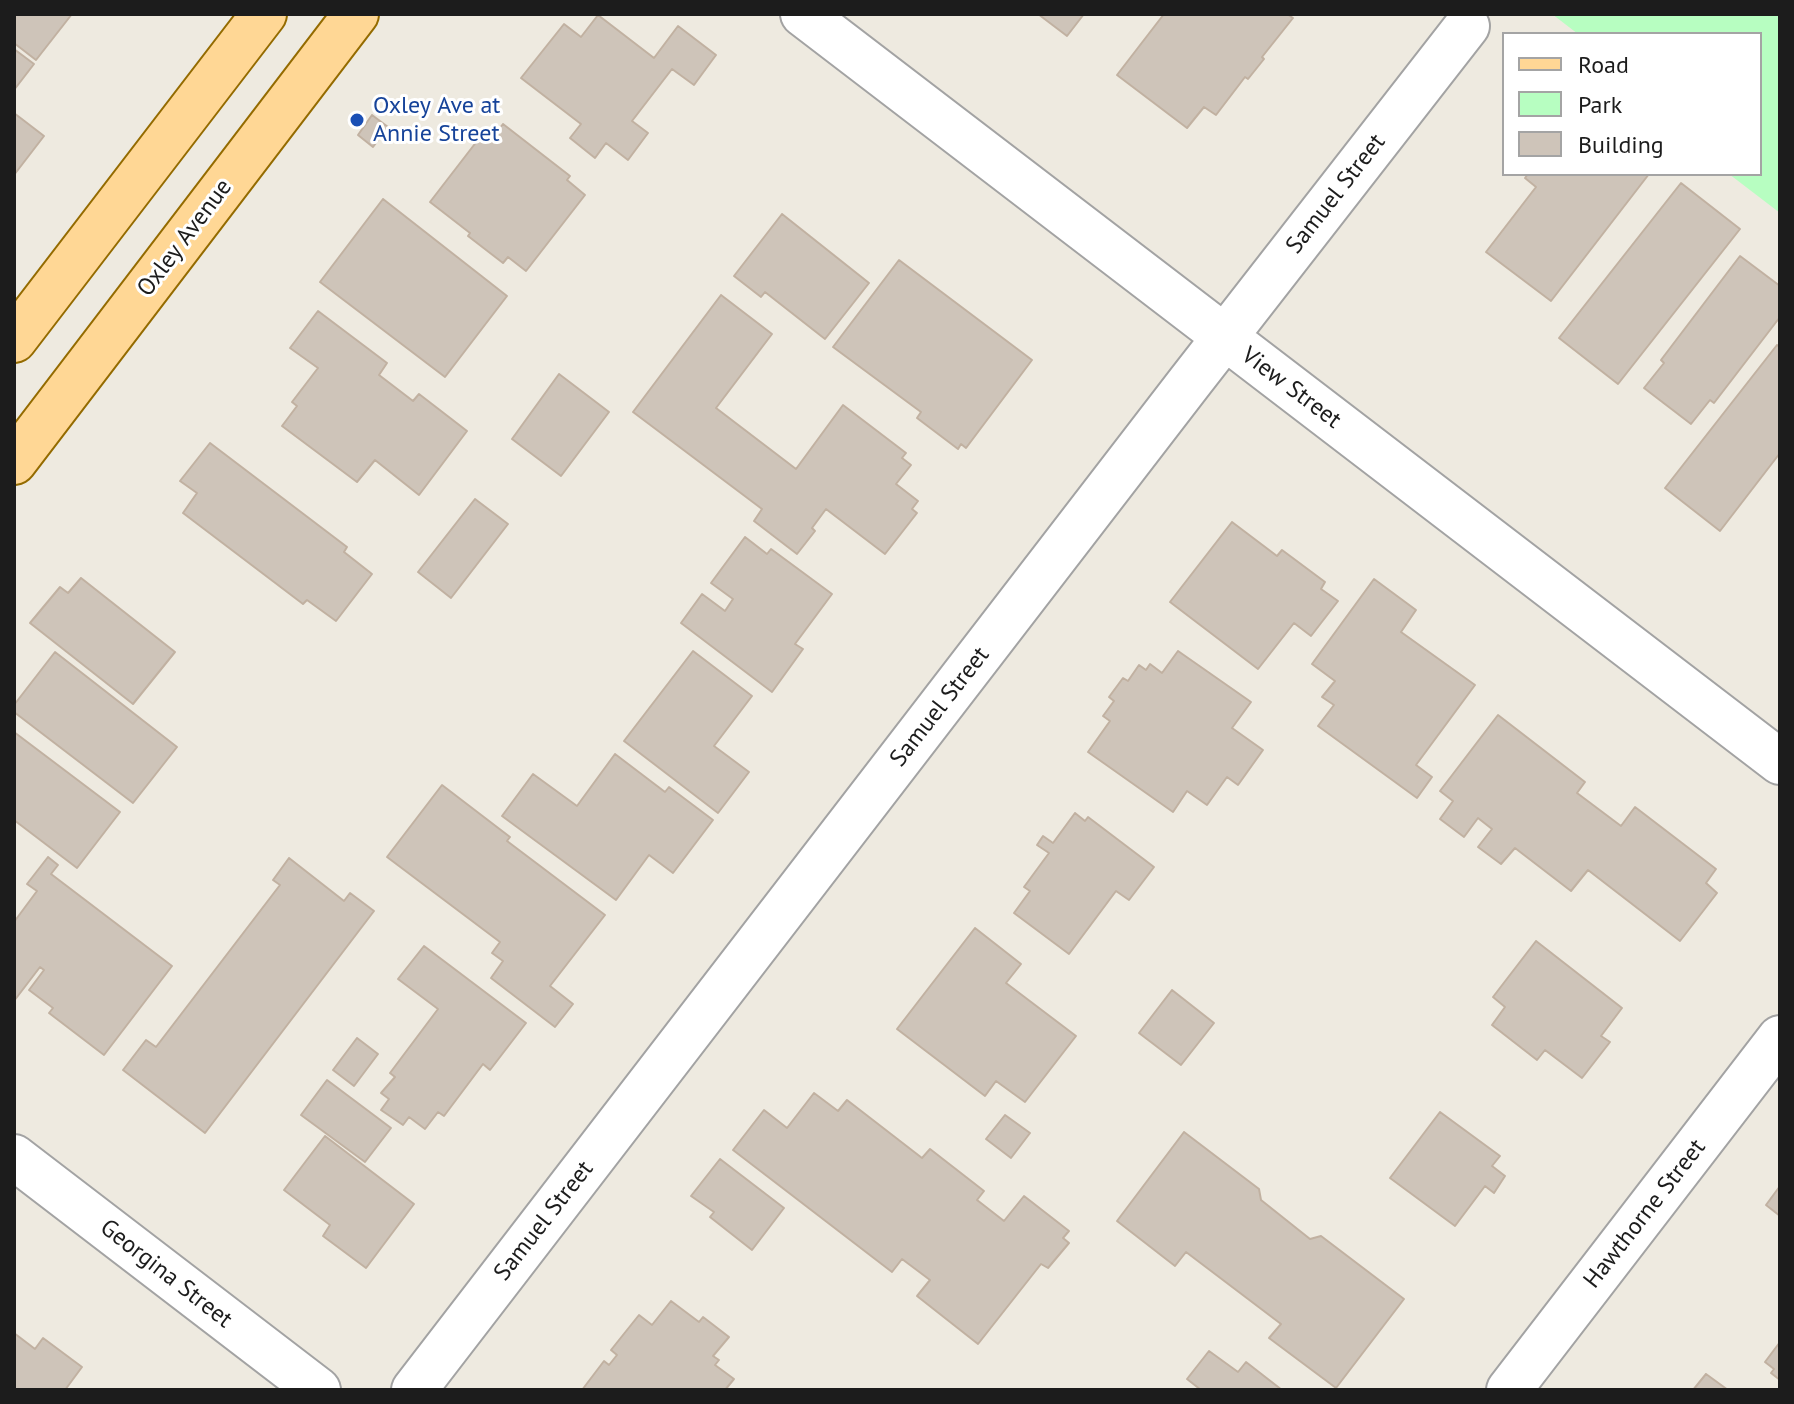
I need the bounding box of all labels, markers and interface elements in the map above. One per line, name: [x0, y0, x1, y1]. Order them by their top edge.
legend: [1502, 32, 1762, 176]
text: Road: [1578, 49, 1629, 80]
text: Park: [1578, 89, 1622, 120]
place label: Oxley Ave at Annie Street: [373, 92, 500, 148]
marker: Oxley Ave at Annie Street: [348, 111, 366, 129]
street label: Samuel Street: [1280, 128, 1392, 260]
text: Building: [1578, 129, 1664, 160]
street label: Oxley Avenue: [132, 174, 238, 302]
street label: View Street: [1235, 341, 1347, 435]
street label: Samuel Street: [884, 641, 996, 773]
street label: Hawthorne Street: [1578, 1134, 1712, 1294]
street label: Samuel Street: [488, 1155, 600, 1287]
street label: Georgina Street: [94, 1213, 238, 1335]

